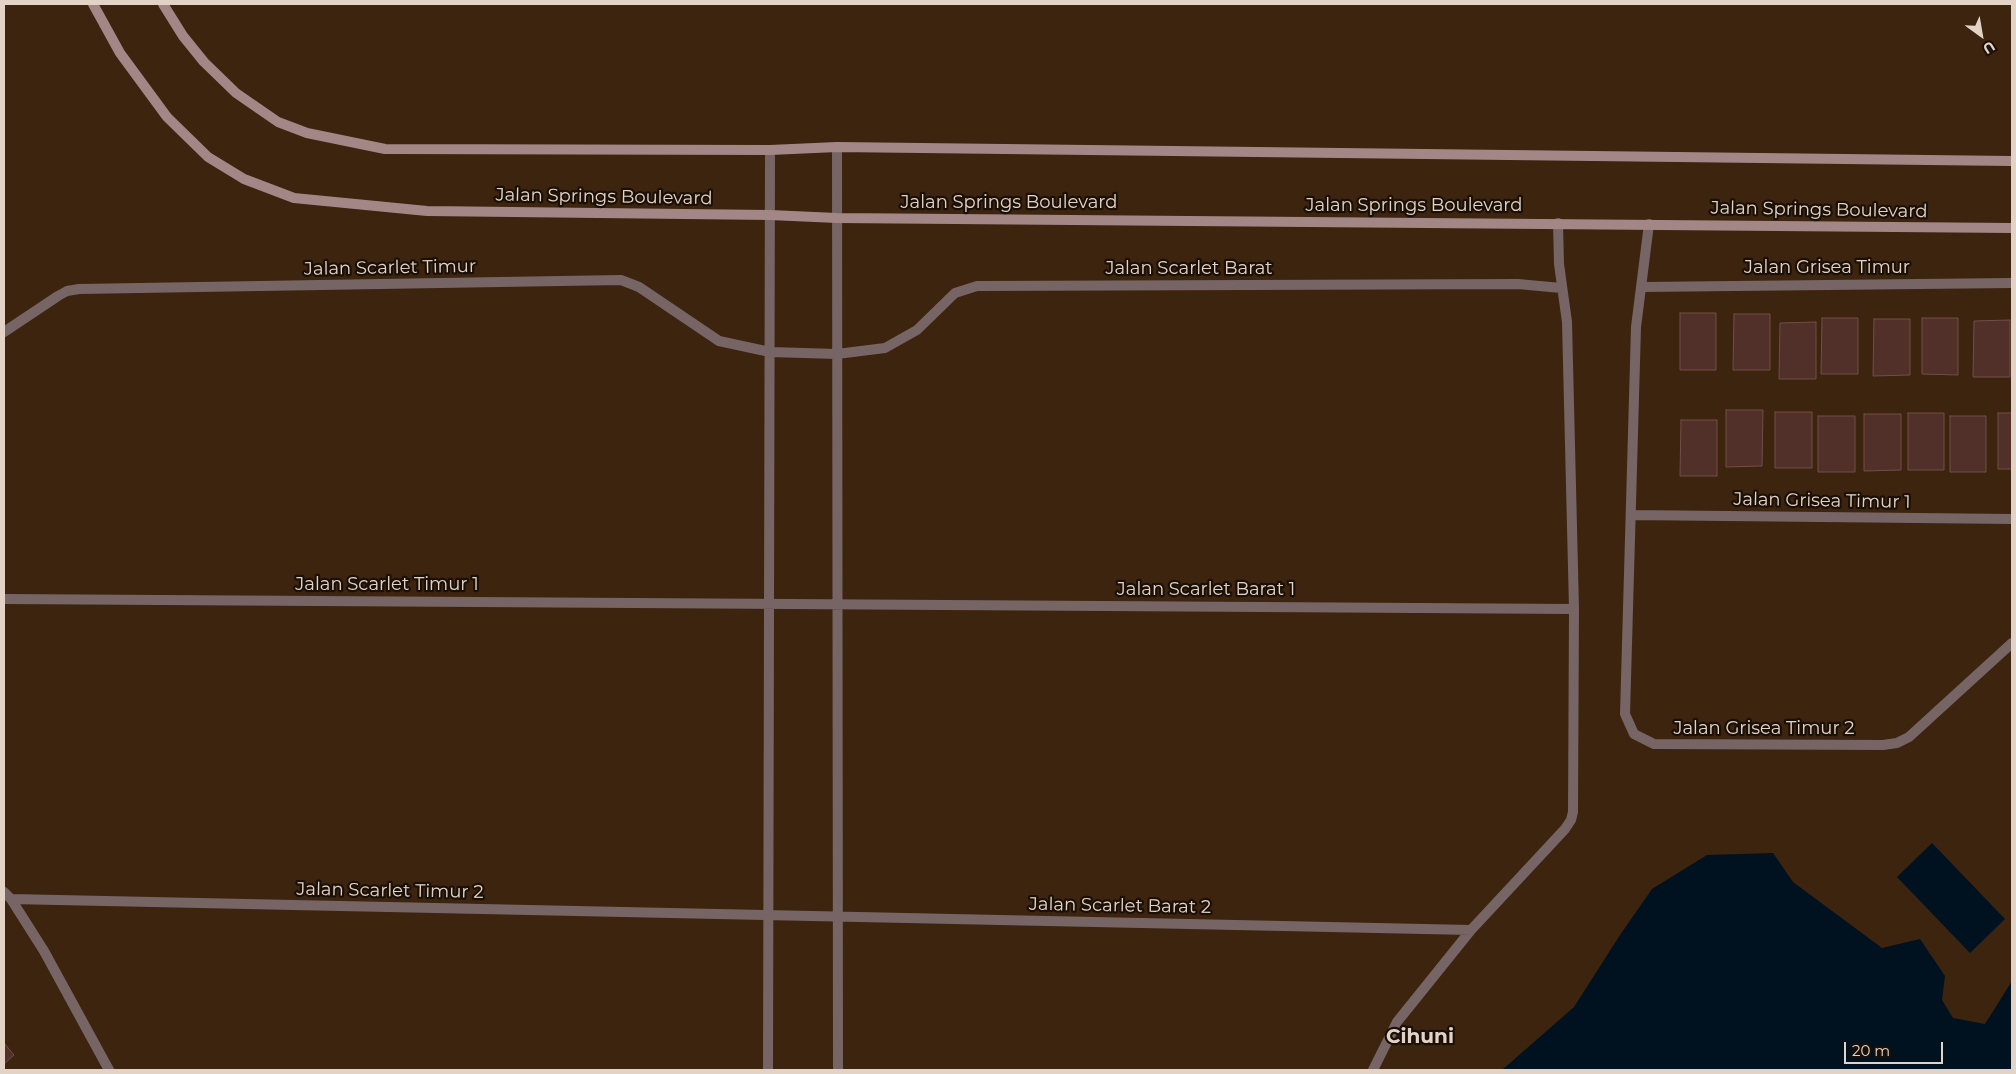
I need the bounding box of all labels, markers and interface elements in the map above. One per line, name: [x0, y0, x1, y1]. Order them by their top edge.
north arrow: [1956, 10, 2006, 60]
text: U: [1980, 37, 1998, 58]
street label: Jalan Springs Boulevard: [495, 184, 713, 210]
street label: Jalan Springs Boulevard: [901, 192, 1117, 214]
street label: Jalan Springs Boulevard: [1306, 195, 1522, 217]
street label: Jalan Springs Boulevard: [1710, 197, 1928, 223]
street label: Jalan Scarlet Timur: [304, 256, 476, 280]
street label: Jalan Grisea Timur: [1744, 257, 1910, 279]
street label: Jalan Scarlet Barat: [1105, 258, 1273, 280]
street label: Jalan Grisea Timur 1: [1733, 489, 1911, 513]
street label: Jalan Scarlet Timur 1: [295, 574, 479, 596]
street label: Jalan Scarlet Barat 1: [1117, 579, 1295, 601]
street label: Jalan Grisea Timur 2: [1673, 718, 1855, 740]
street label: Jalan Scarlet Timur 2: [296, 879, 484, 903]
street label: Jalan Scarlet Barat 2: [1029, 894, 1211, 918]
district label: Cihuni: [1386, 1025, 1454, 1049]
scale bar: [1846, 1032, 1945, 1064]
text: 20 m: [1852, 1041, 1890, 1060]

